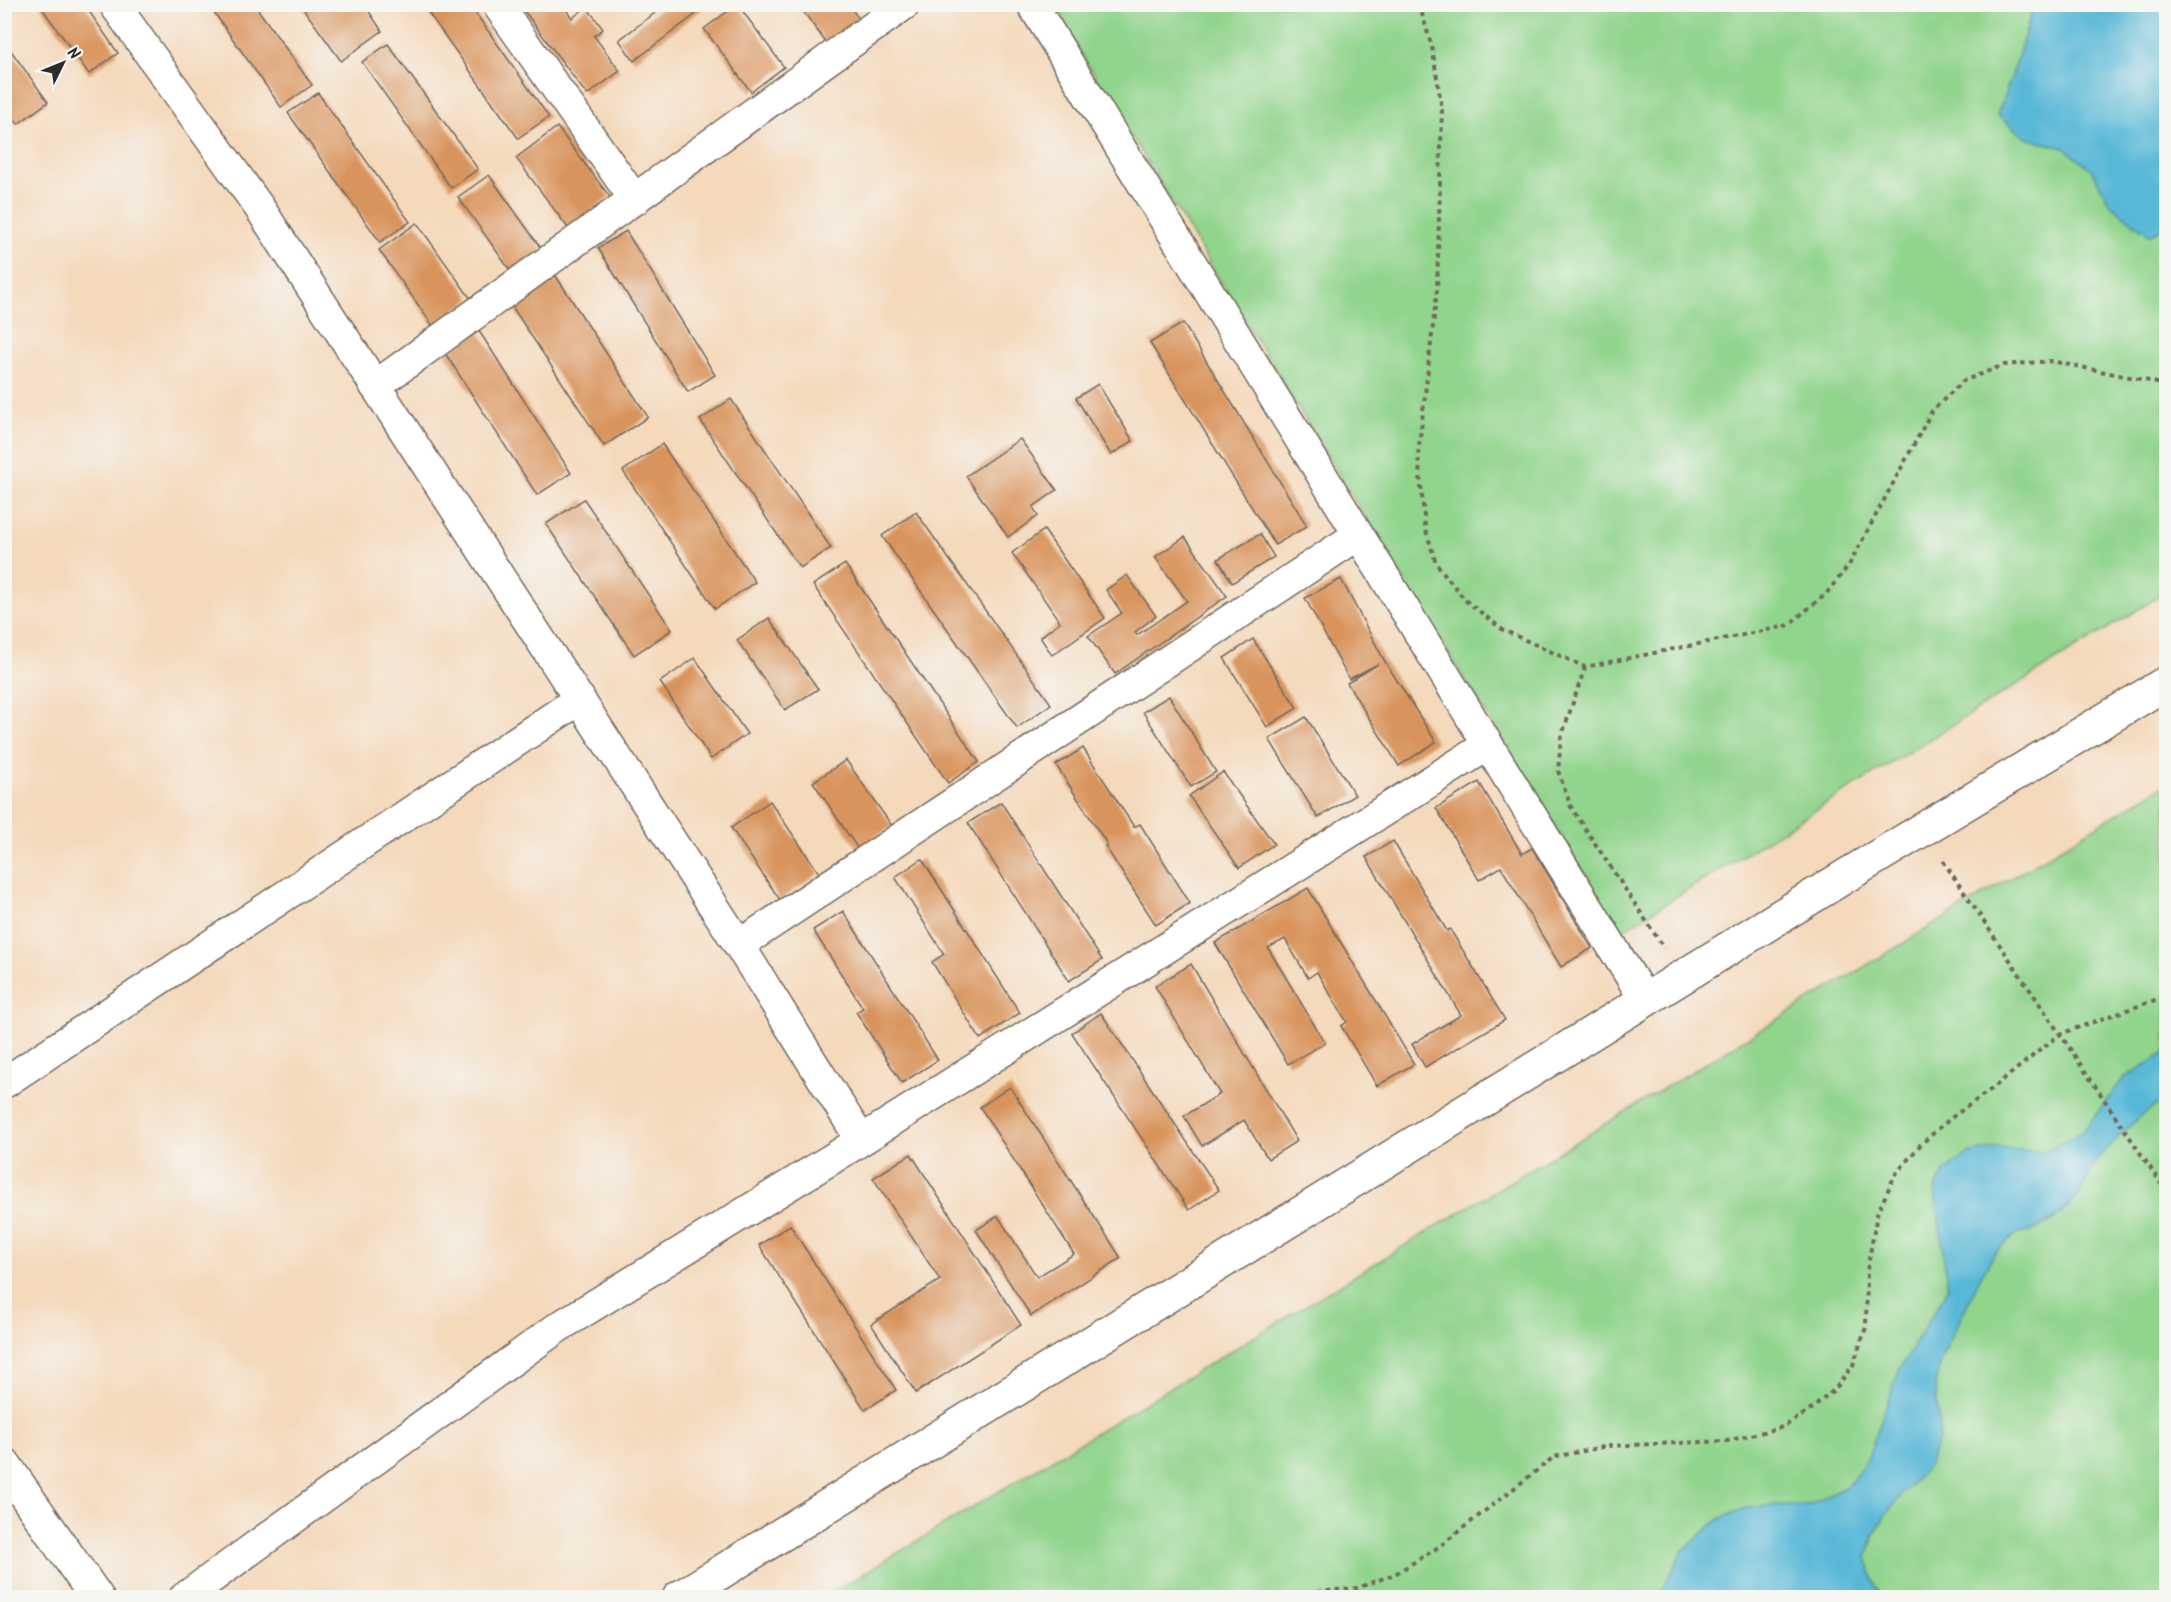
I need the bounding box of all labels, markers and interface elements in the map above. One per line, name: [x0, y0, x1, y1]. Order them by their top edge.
north arrow: [33, 33, 93, 93]
text: N: [60, 42, 85, 66]

